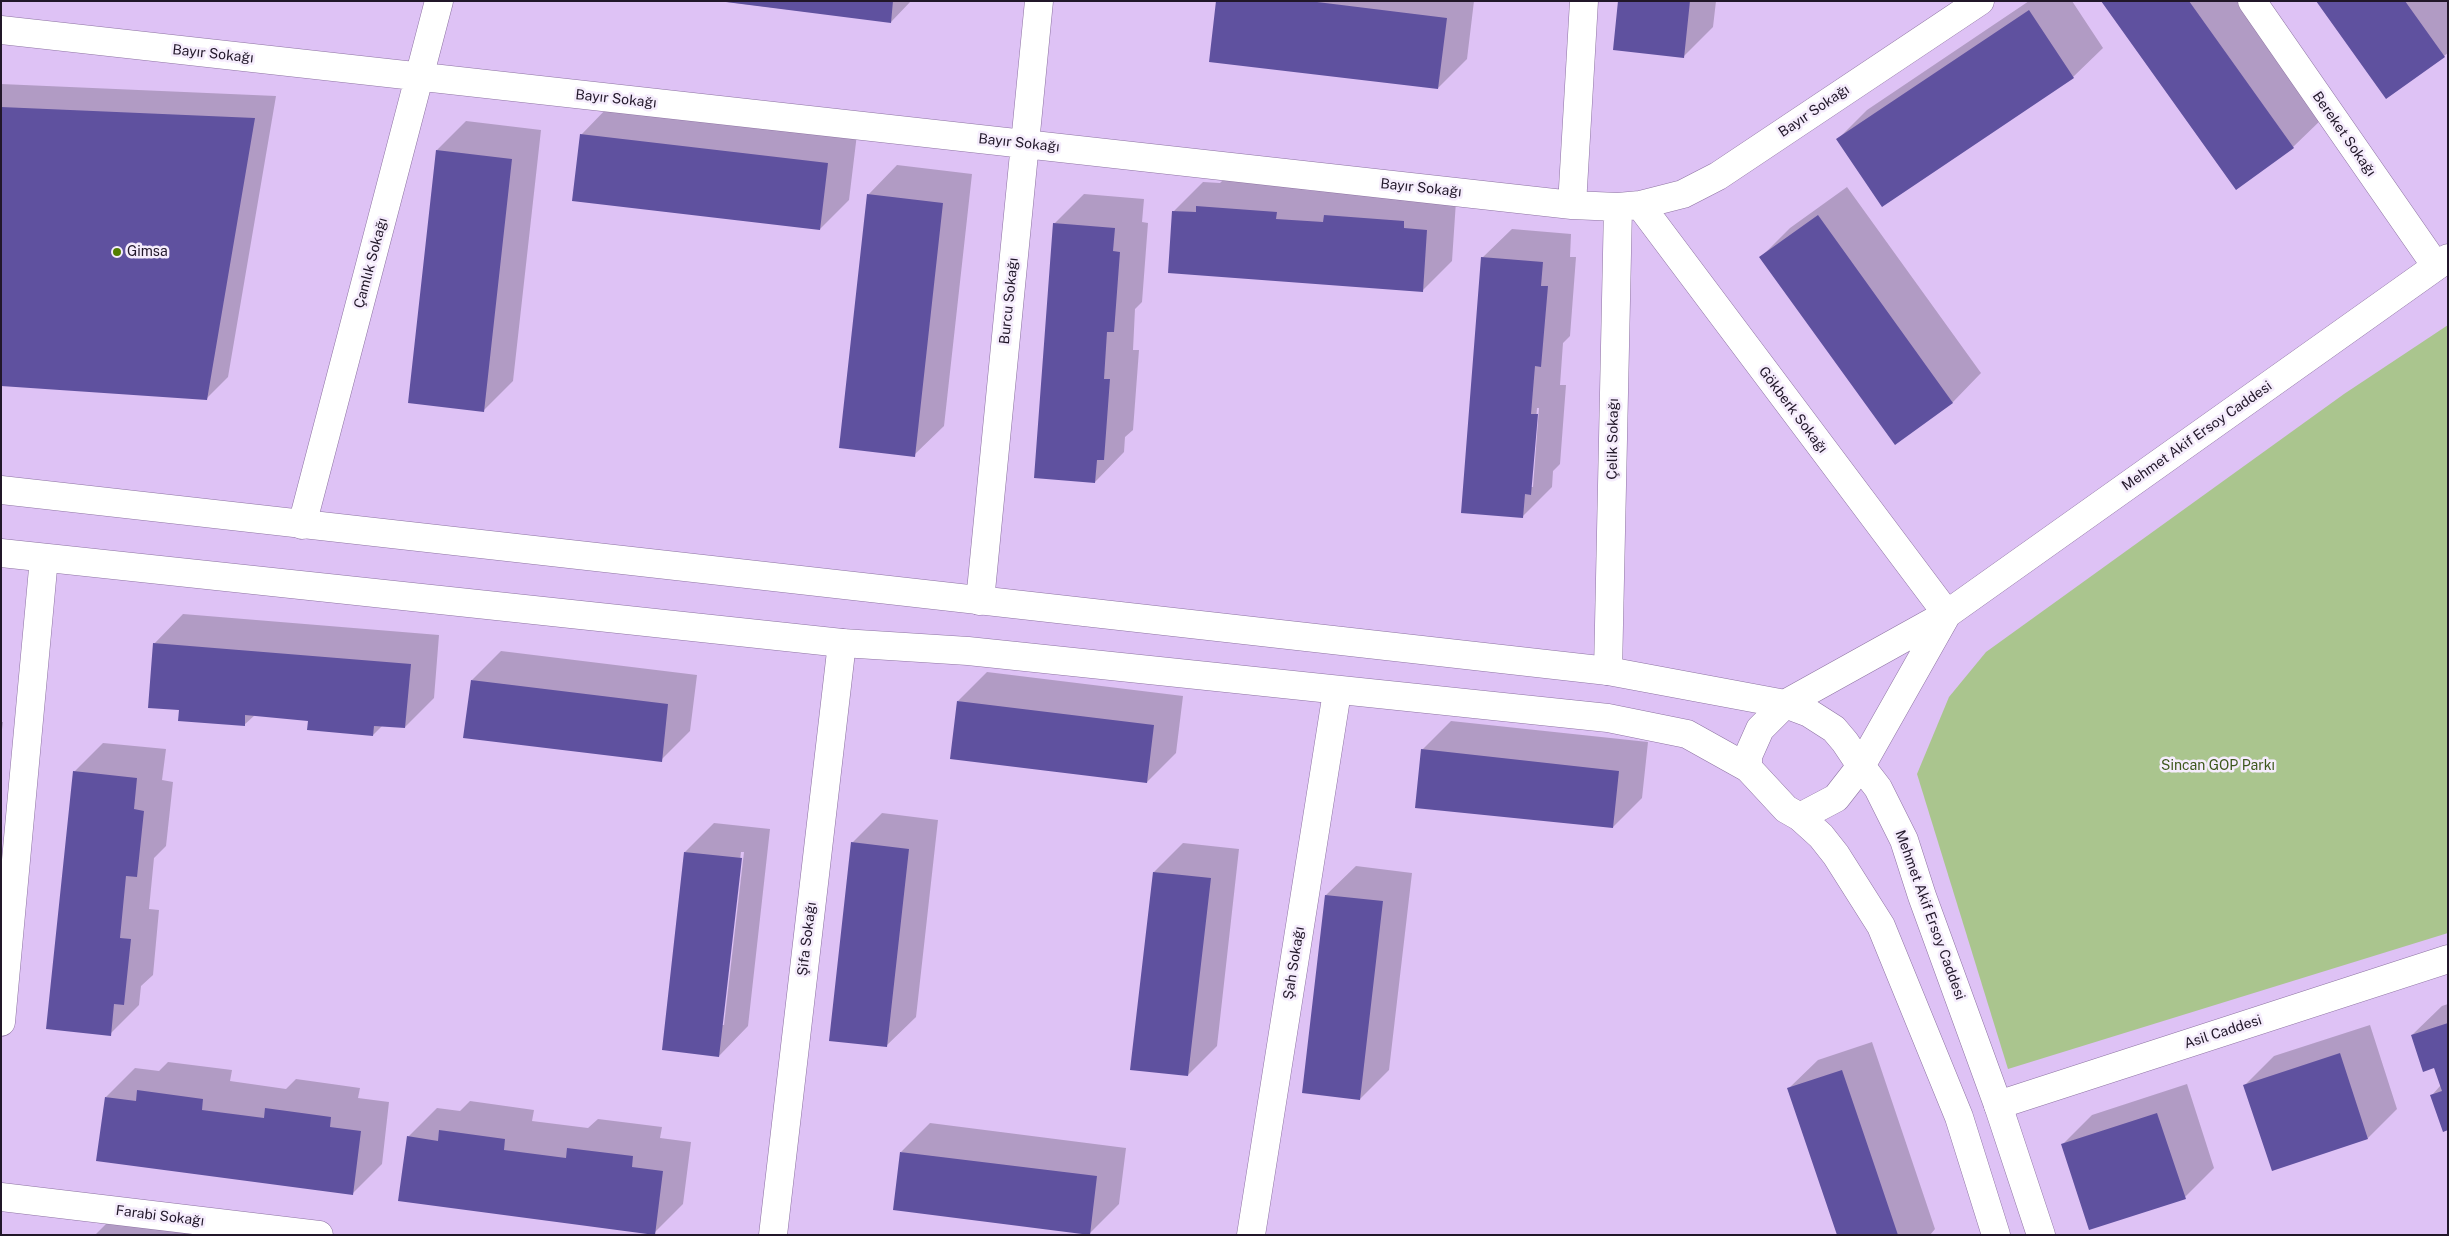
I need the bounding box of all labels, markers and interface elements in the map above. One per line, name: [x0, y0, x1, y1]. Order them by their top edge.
street label: Bayır Sokağı: [172, 41, 254, 67]
street label: Bayır Sokağı: [1775, 81, 1853, 141]
street label: Bayır Sokağı: [575, 86, 657, 112]
street label: Bereket Sokağı: [2309, 88, 2379, 180]
street label: Bayır Sokağı: [978, 130, 1060, 156]
street label: Bayır Sokağı: [1380, 175, 1462, 201]
street label: Çamlık Sokağı: [351, 216, 391, 310]
place label: Gimsa: [127, 244, 168, 260]
marker: Gimsa: [111, 246, 123, 258]
street label: Burcu Sokağı: [996, 257, 1022, 345]
street label: Gökberk Sokağı: [1755, 363, 1831, 457]
street label: Mehmet Akif Ersoy Caddesi: [2119, 378, 2275, 494]
street label: Çelik Sokağı: [1604, 398, 1622, 480]
park label: Sincan GOP Parkı: [2161, 758, 2275, 774]
street label: Mehmet Akif Ersoy Caddesi: [1891, 828, 1969, 1002]
street label: Şifa Sokağı: [794, 901, 820, 977]
street label: Şah Sokağı: [1280, 925, 1308, 1001]
street label: Asil Caddesi: [2182, 1012, 2264, 1052]
street label: Farabi Sokağı: [115, 1202, 205, 1230]

